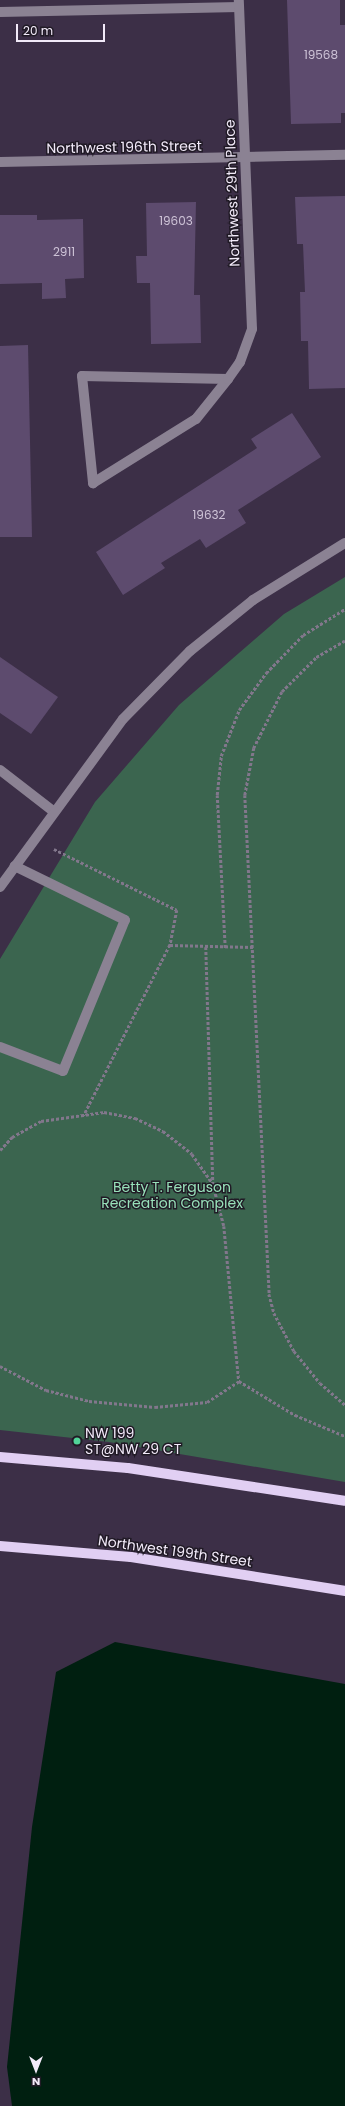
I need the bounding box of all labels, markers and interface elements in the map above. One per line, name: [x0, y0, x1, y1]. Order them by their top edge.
scale bar: [18, 16, 107, 42]
text: 20 m: [23, 22, 53, 39]
house number: 19568: [304, 48, 338, 62]
street label: Northwest 29th Place: [221, 119, 243, 267]
street label: Northwest 196th Street: [46, 137, 202, 157]
house number: 19603: [159, 214, 193, 228]
house number: 2911: [53, 245, 75, 259]
house number: 19632: [193, 508, 225, 522]
park label: Betty T. Ferguson Recreation Complex: [101, 1179, 243, 1212]
place label: NW 199 ST@NW 29 CT: [85, 1425, 181, 1458]
marker: NW 199 ST@NW 29 CT: [72, 1436, 82, 1446]
street label: Northwest 199th Street: [97, 1532, 253, 1570]
north arrow: [16, 2050, 56, 2090]
text: N: [32, 2074, 40, 2090]

